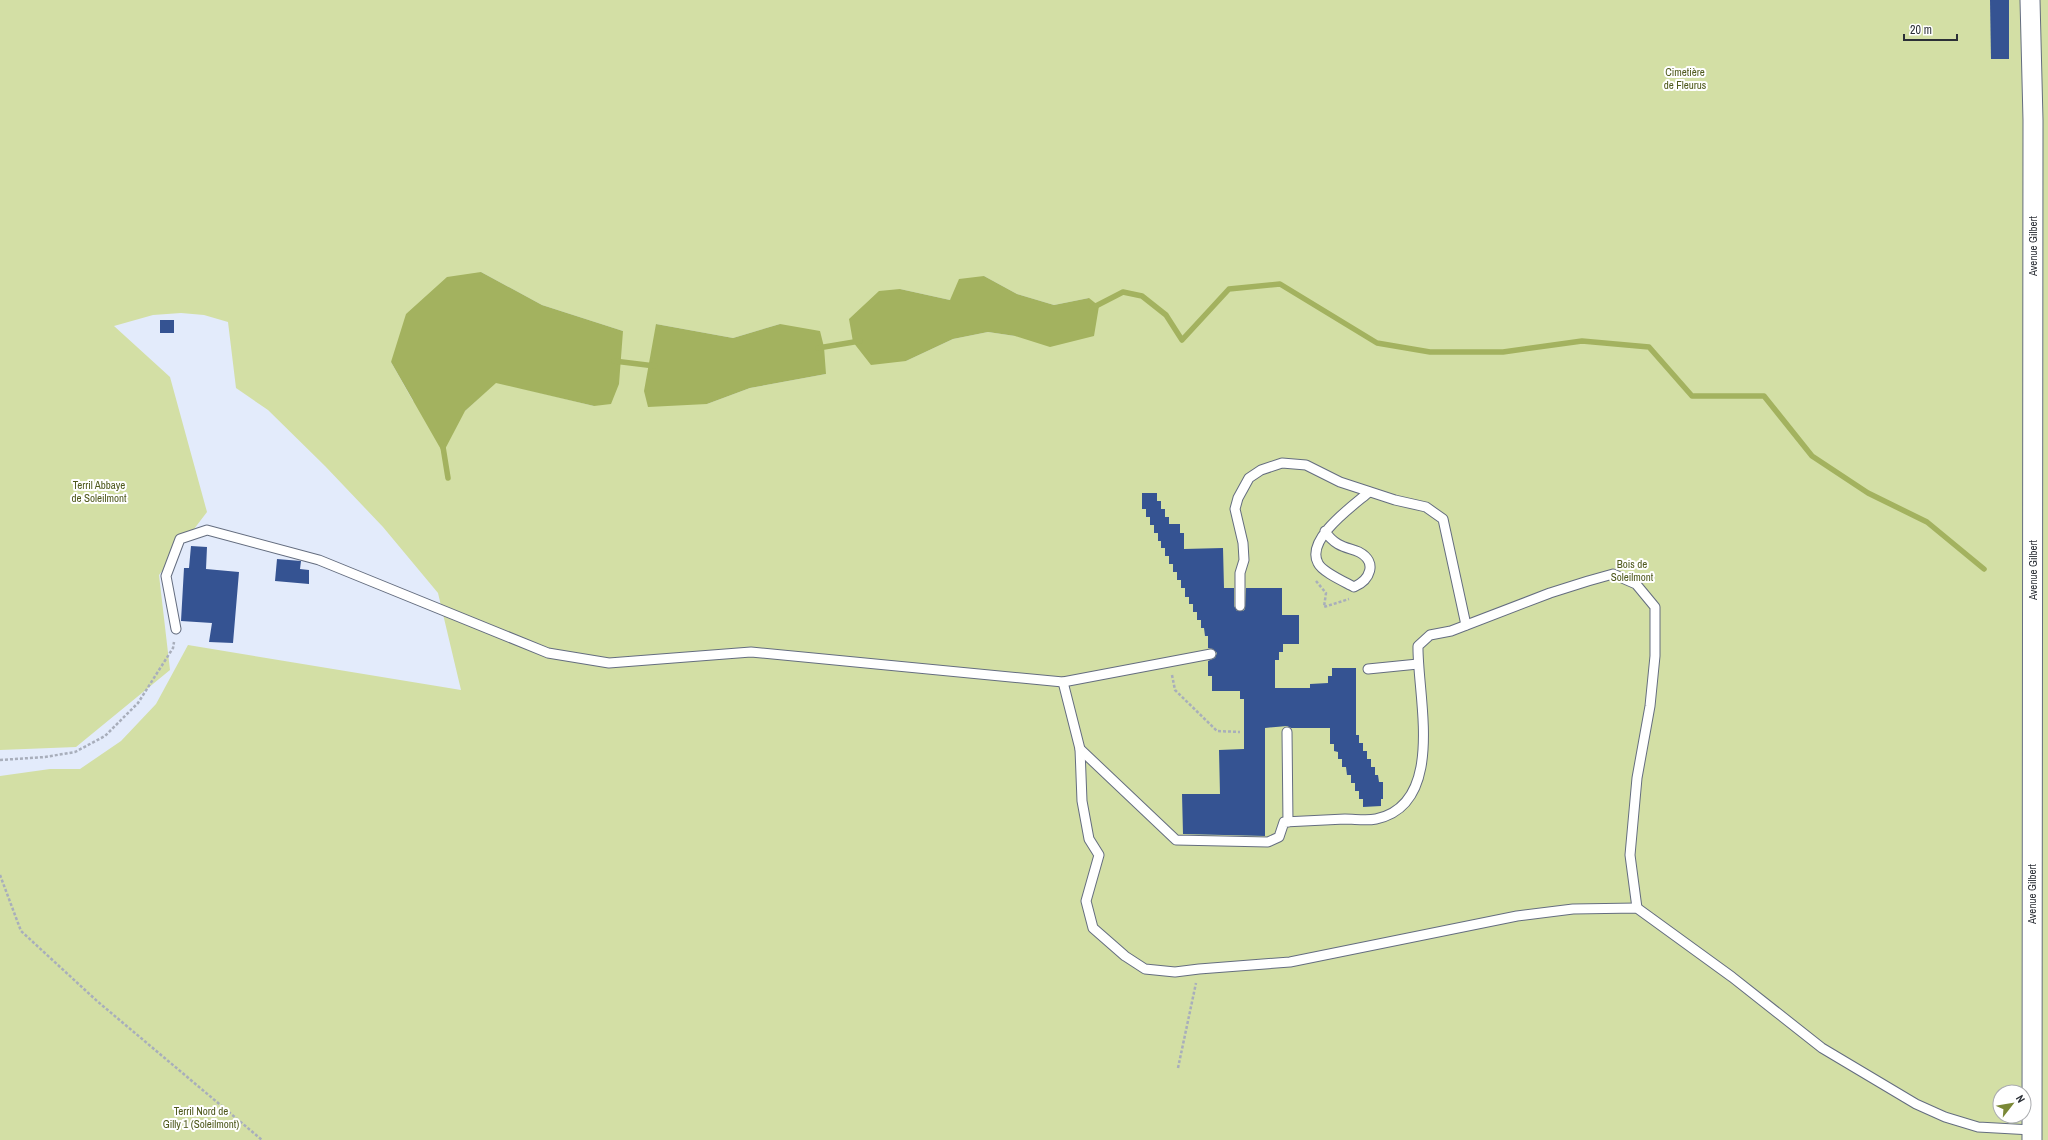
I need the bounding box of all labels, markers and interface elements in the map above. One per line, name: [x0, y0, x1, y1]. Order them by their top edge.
scale bar: [1904, 16, 1957, 42]
text: 20 m: [1910, 22, 1932, 38]
park label: Cimetière de Fleurus: [1664, 65, 1707, 92]
street label: Avenue Gilbert: [2026, 216, 2040, 277]
park label: Terril Abbaye de Soleilmont: [71, 478, 127, 505]
street label: Avenue Gilbert: [2026, 540, 2040, 601]
park label: Bois de Soleilmont: [1611, 557, 1654, 584]
street label: Avenue Gilbert: [2025, 864, 2039, 925]
north arrow: [1992, 1084, 2032, 1124]
text: N: [2013, 1092, 2028, 1105]
park label: Terril Nord de Gilly 1 (Soleilmont): [163, 1104, 239, 1131]

